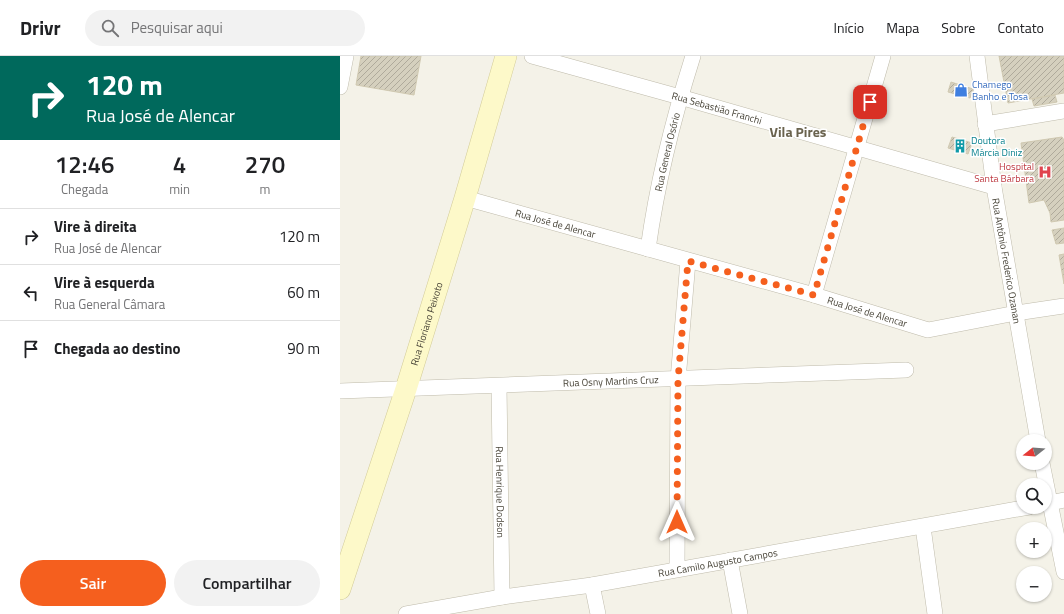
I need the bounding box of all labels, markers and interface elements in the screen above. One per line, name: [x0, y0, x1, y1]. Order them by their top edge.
search box: [85, 10, 365, 46]
text: Drivr: [20, 13, 61, 42]
text: Pesquisar aqui: [131, 16, 223, 39]
icon: search: [99, 17, 121, 39]
text: Início: [834, 17, 864, 38]
text: Mapa: [886, 17, 919, 38]
text: Sobre: [941, 17, 975, 38]
text: Contato: [997, 17, 1044, 38]
text: 120 m: [86, 63, 163, 106]
icon: right: [20, 72, 72, 124]
place label: Chamego Banho e Tosa: [972, 77, 1028, 104]
shop icon: Chamego Banho e Tosa: [953, 82, 969, 98]
pin: [853, 85, 887, 119]
street label: Rua Sebastião Franchi: [670, 88, 764, 128]
icon: arrive: [859, 91, 881, 113]
text: Rua José de Alencar: [86, 102, 235, 129]
street label: Rua General Osório: [650, 111, 684, 193]
district label: Vila Pires: [770, 121, 827, 142]
place label: Doutora Márcia Diniz: [971, 133, 1023, 160]
building icon: Doutora Márcia Diniz: [952, 138, 968, 154]
text: 12:46: [55, 146, 114, 182]
text: 4: [173, 146, 186, 182]
text: 270: [245, 146, 285, 182]
place label: Hospital Santa Bárbara: [974, 159, 1034, 186]
hospital icon: Hospital Santa Bárbara: [1037, 164, 1053, 180]
text: Chegada: [61, 179, 108, 199]
text: min: [169, 179, 190, 199]
text: m: [260, 179, 270, 199]
street label: Rua Antônio Frederico Ozanan: [989, 197, 1025, 325]
street label: Rua José de Alencar: [514, 205, 598, 242]
text: Vire à direita: [54, 215, 137, 238]
text: 120 m: [279, 225, 320, 248]
icon: right: [20, 226, 42, 248]
text: Rua José de Alencar: [54, 238, 162, 258]
text: Vire à esquerda: [54, 271, 155, 294]
street label: Rua Floriano Peixoto: [406, 280, 446, 367]
text: 60 m: [287, 281, 320, 304]
icon: left: [20, 282, 42, 304]
street label: Rua José de Alencar: [826, 292, 910, 331]
text: Rua General Câmara: [54, 294, 165, 314]
text: Chegada ao destino: [54, 337, 180, 360]
text: 90 m: [287, 337, 320, 360]
icon: arrive: [20, 338, 42, 360]
street label: Rua Osny Martins Cruz: [563, 372, 659, 390]
north arrow: [1016, 434, 1052, 470]
map controls: [1016, 434, 1052, 602]
street label: Rua Henrique Dodson: [492, 446, 509, 538]
button: search: [1016, 478, 1052, 514]
position arrow: [656, 501, 698, 543]
button: +: [1016, 522, 1052, 558]
street label: Rua Camilo Augusto Campos: [657, 544, 779, 581]
button: Sair: [20, 560, 166, 606]
button: Compartilhar: [174, 560, 320, 606]
button: −: [1016, 566, 1052, 602]

